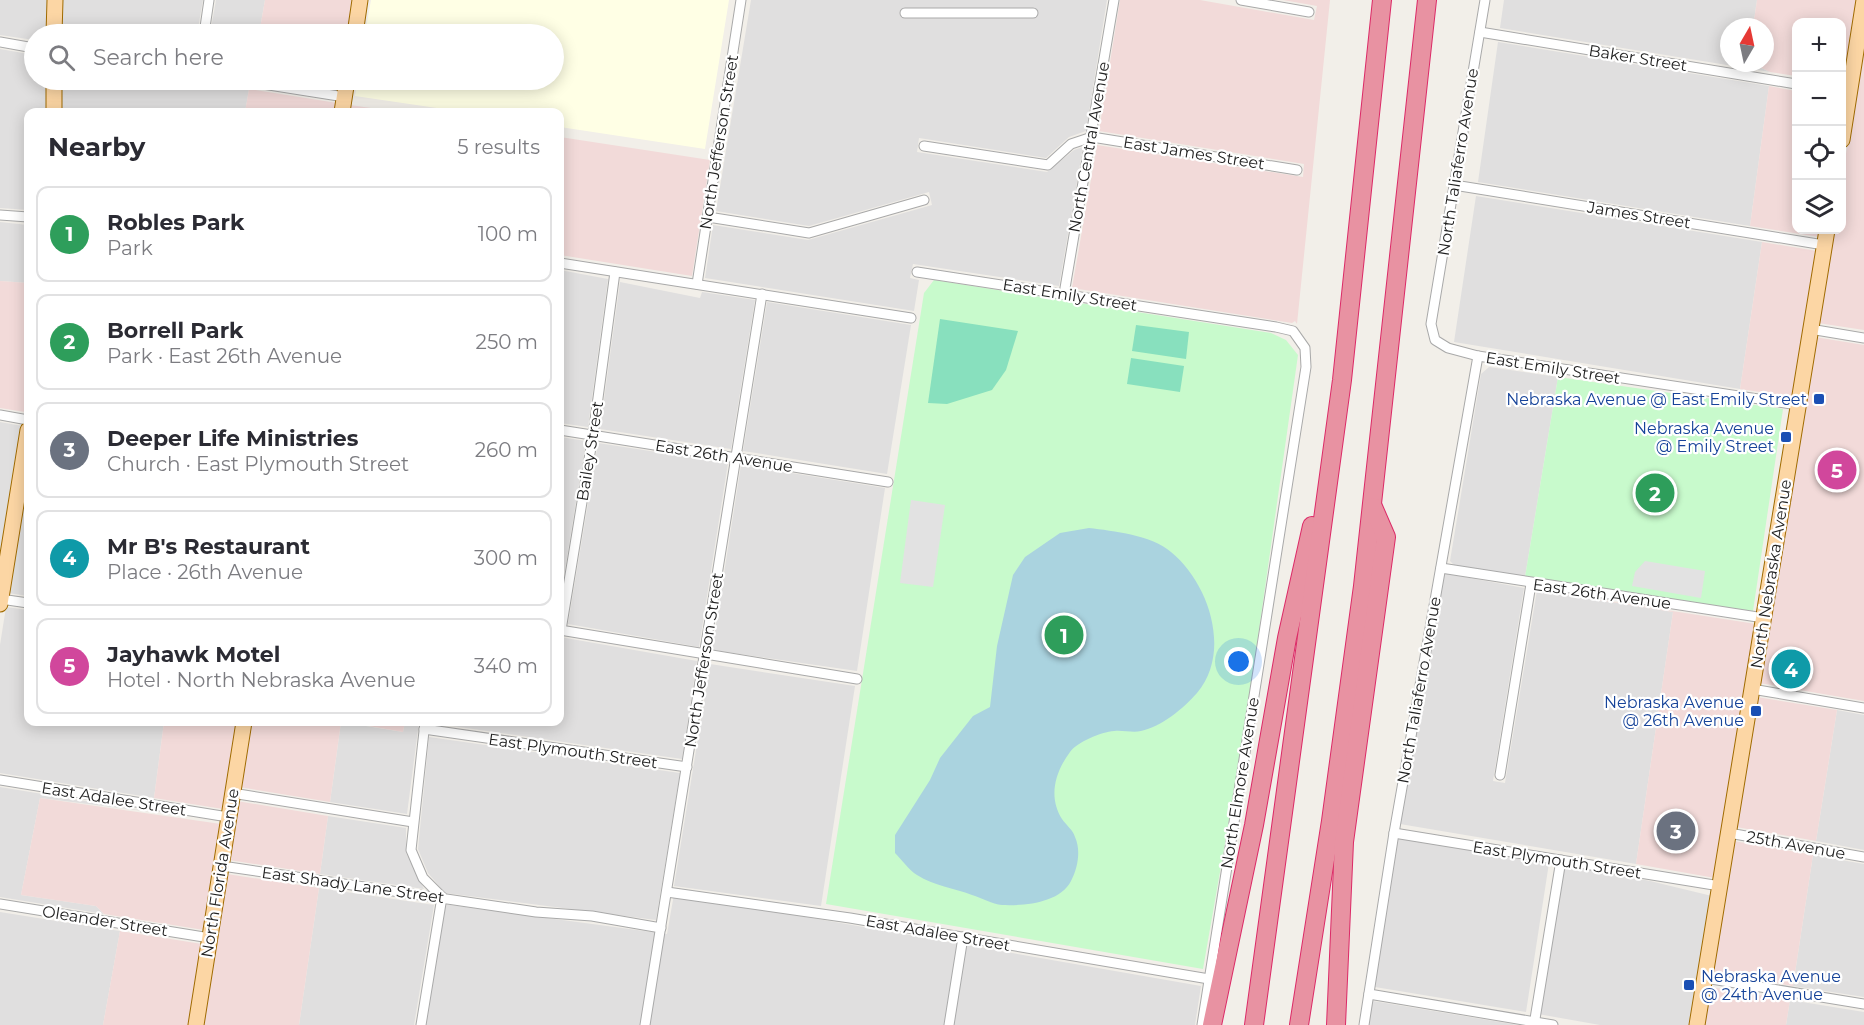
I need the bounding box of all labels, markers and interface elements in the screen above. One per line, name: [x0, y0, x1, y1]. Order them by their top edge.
north arrow: [1720, 18, 1774, 72]
map controls: [1792, 18, 1846, 234]
button: +: [1792, 18, 1846, 72]
search box: [24, 24, 564, 90]
icon: search: [45, 41, 78, 74]
street label: Baker Street: [1587, 41, 1689, 75]
text: Search here: [93, 44, 224, 71]
street label: North Jefferson Street: [696, 53, 742, 231]
street label: North Central Avenue: [1065, 60, 1113, 234]
street label: North Taliaferro Avenue: [1434, 67, 1482, 257]
button: −: [1792, 72, 1846, 126]
button: locate: [1792, 126, 1846, 180]
text: Nearby: [48, 131, 145, 163]
street label: East James Street: [1122, 132, 1267, 174]
text: 5 results: [457, 135, 540, 159]
button: layers: [1792, 180, 1846, 234]
street label: James Street: [1585, 197, 1693, 233]
text: Robles Park: [107, 209, 244, 236]
text: 1: [66, 222, 73, 246]
text: 100 m: [478, 222, 538, 246]
text: Park: [107, 236, 153, 260]
street label: East Emily Street: [1001, 275, 1139, 315]
text: Borrell Park: [107, 317, 243, 344]
text: 2: [64, 330, 75, 354]
text: 250 m: [476, 330, 538, 354]
text: Park · East 26th Avenue: [107, 344, 342, 368]
street label: East Emily Street: [1484, 348, 1622, 388]
place label: Nebraska Avenue @ East Emily Street: [1506, 390, 1807, 409]
marker: Nebraska Avenue @ East Emily Street: [1812, 392, 1826, 406]
street label: Bailey Street: [573, 399, 607, 502]
place label: Nebraska Avenue @ Emily Street: [1634, 419, 1774, 456]
text: Deeper Life Ministries: [107, 425, 358, 452]
marker: Nebraska Avenue @ Emily Street: [1779, 430, 1793, 444]
street label: East 26th Avenue: [654, 436, 794, 476]
text: 3: [64, 438, 75, 462]
text: 260 m: [475, 438, 538, 462]
pin: 5: [1818, 448, 1856, 492]
text: Church · East Plymouth Street: [107, 452, 409, 476]
pin: 2: [1636, 470, 1674, 516]
street label: North Nebraska Avenue: [1747, 478, 1795, 670]
text: Mr B's Restaurant: [107, 533, 310, 560]
text: 4: [63, 546, 76, 570]
text: 300 m: [474, 546, 538, 570]
text: Place · 26th Avenue: [107, 560, 303, 584]
street label: North Jefferson Street: [681, 571, 727, 749]
street label: East 26th Avenue: [1532, 575, 1672, 613]
street label: North Taliaferro Avenue: [1393, 595, 1445, 785]
pin: 1: [1044, 612, 1084, 658]
text: Jayhawk Motel: [107, 641, 280, 668]
pin: 4: [1772, 646, 1810, 692]
your location: [1224, 647, 1253, 676]
text: 5: [64, 654, 75, 678]
text: 340 m: [474, 654, 538, 678]
text: Hotel · North Nebraska Avenue: [107, 668, 415, 692]
place label: Nebraska Avenue @ 26th Avenue: [1604, 693, 1744, 730]
street label: North Elmore Avenue: [1217, 696, 1263, 870]
marker: Nebraska Avenue @ 26th Avenue: [1749, 704, 1763, 718]
street label: East Plymouth Street: [487, 730, 659, 772]
street label: East Adalee Street: [40, 778, 188, 820]
street label: North Florida Avenue: [197, 787, 243, 959]
pin: 3: [1656, 808, 1696, 854]
street label: 25th Avenue: [1745, 827, 1847, 863]
street label: East Plymouth Street: [1471, 837, 1643, 883]
street label: East Shady Lane Street: [260, 863, 446, 907]
street label: Oleander Street: [41, 902, 170, 940]
street label: East Adalee Street: [864, 911, 1012, 955]
place label: Nebraska Avenue @ 24th Avenue: [1701, 967, 1841, 1004]
marker: Nebraska Avenue @ 24th Avenue: [1682, 978, 1696, 992]

